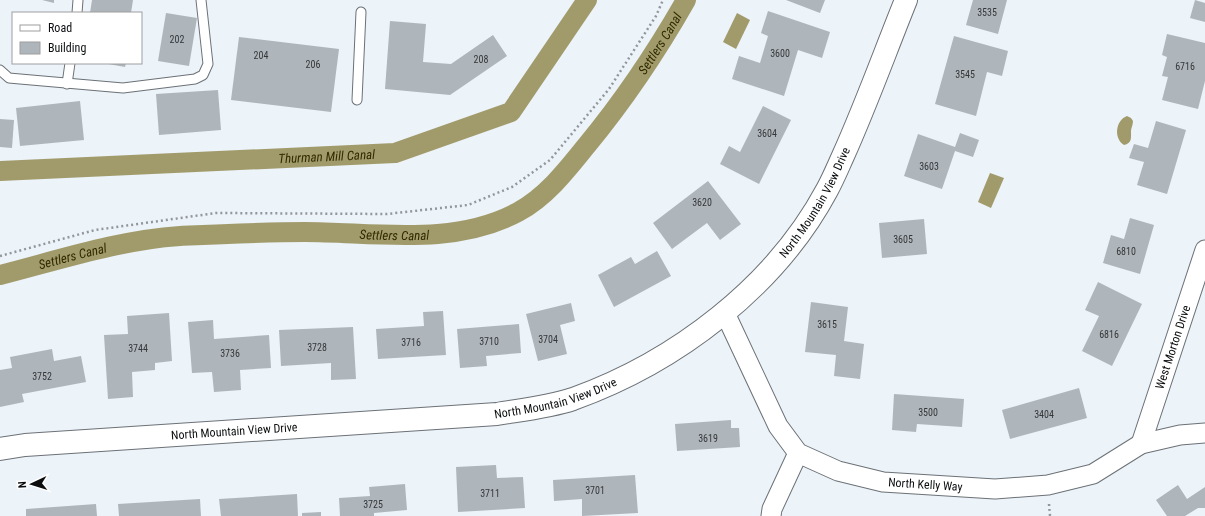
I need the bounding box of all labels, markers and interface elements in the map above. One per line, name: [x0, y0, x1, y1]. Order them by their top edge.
house number: 3535: [977, 7, 997, 18]
water label: Settlers Canal: [635, 9, 685, 77]
legend: [12, 12, 142, 64]
text: Road: [48, 21, 72, 35]
house number: 202: [170, 34, 184, 45]
text: Building: [48, 41, 86, 55]
house number: 3600: [770, 48, 790, 59]
house number: 204: [254, 50, 268, 61]
house number: 208: [474, 54, 488, 65]
house number: 206: [306, 59, 320, 70]
house number: 6716: [1175, 61, 1195, 72]
house number: 3545: [955, 69, 975, 80]
house number: 3604: [757, 128, 777, 139]
street label: North Mountain View Drive: [776, 145, 853, 261]
water label: Thurman Mill Canal: [278, 147, 376, 166]
house number: 3603: [919, 161, 939, 172]
house number: 3620: [692, 197, 712, 208]
water label: Settlers Canal: [359, 227, 431, 243]
house number: 3605: [893, 234, 913, 245]
water label: Settlers Canal: [37, 240, 109, 272]
house number: 6810: [1116, 246, 1136, 257]
street label: West Morton Drive: [1153, 303, 1193, 391]
house number: 3615: [817, 319, 837, 330]
house number: 6816: [1099, 329, 1119, 340]
house number: 3704: [538, 334, 558, 345]
house number: 3710: [479, 336, 499, 347]
house number: 3716: [401, 337, 421, 348]
house number: 3728: [307, 342, 327, 353]
house number: 3744: [128, 343, 148, 354]
house number: 3736: [220, 348, 240, 359]
house number: 3752: [32, 371, 52, 382]
street label: North Mountain View Drive: [493, 375, 619, 421]
house number: 3500: [918, 407, 938, 418]
house number: 3404: [1034, 409, 1054, 420]
street label: North Mountain View Drive: [171, 420, 298, 442]
house number: 3619: [698, 433, 718, 444]
north arrow: [12, 464, 52, 504]
street label: North Kelly Way: [888, 475, 963, 494]
text: N: [16, 481, 29, 488]
house number: 3701: [585, 485, 605, 496]
house number: 3711: [480, 488, 500, 499]
house number: 3725: [363, 499, 383, 510]

